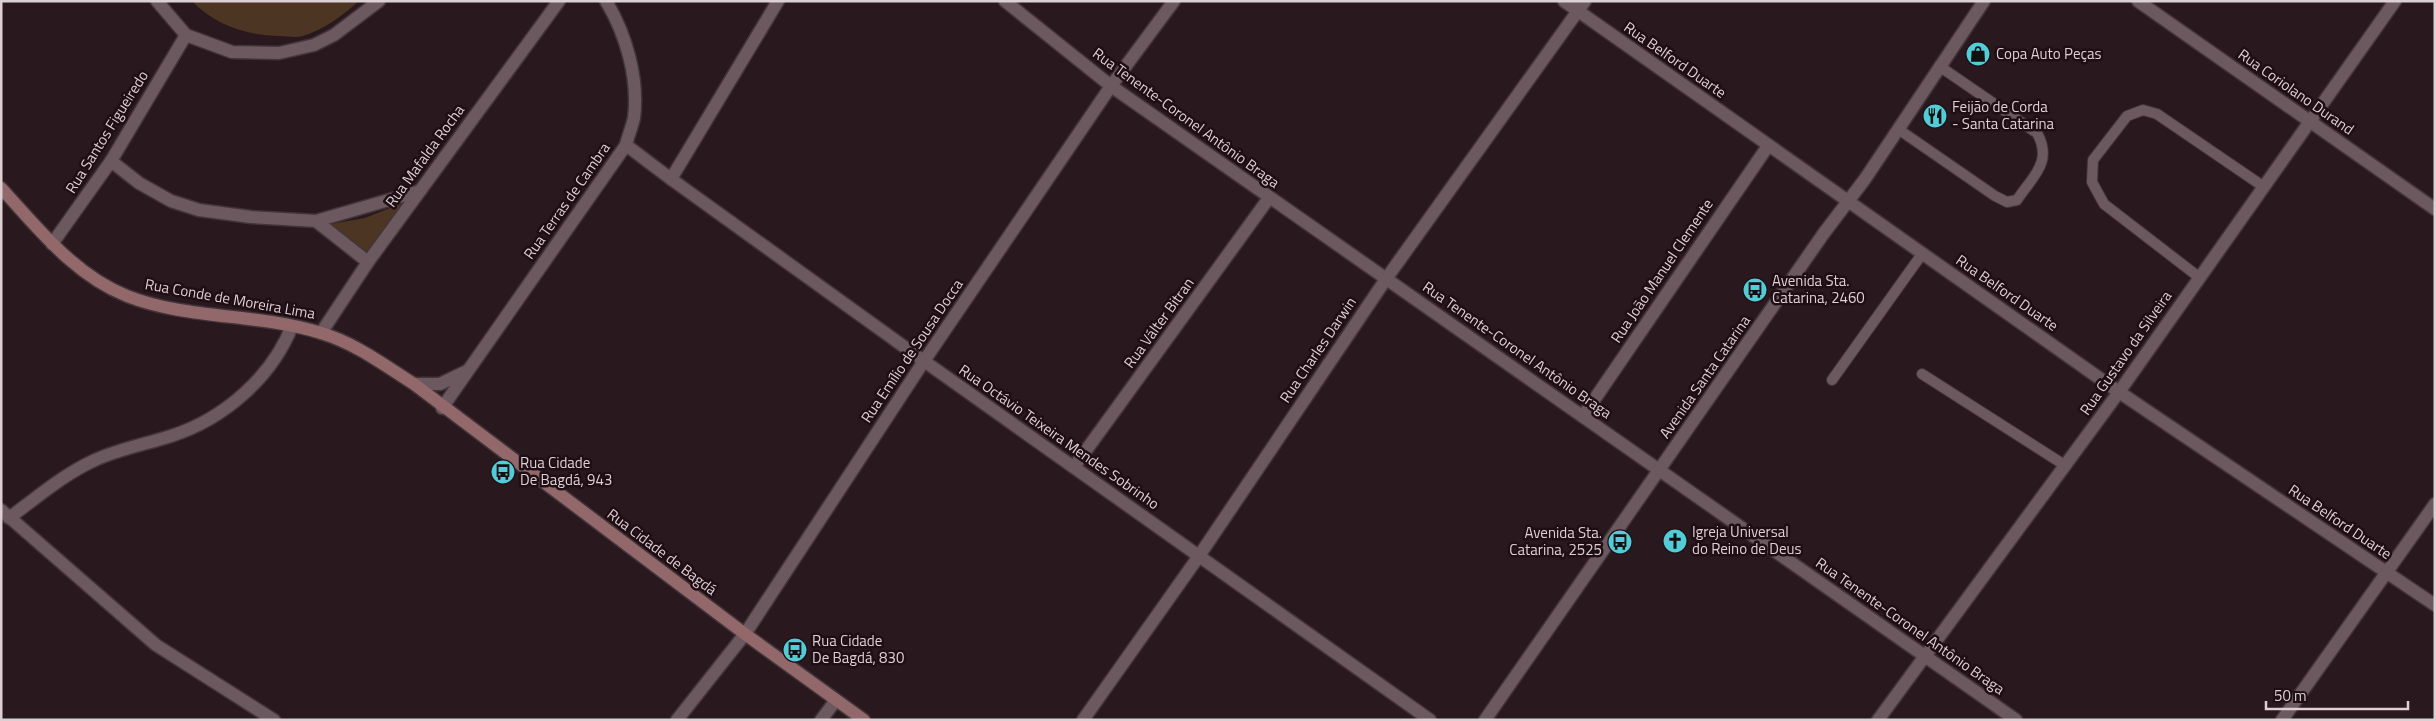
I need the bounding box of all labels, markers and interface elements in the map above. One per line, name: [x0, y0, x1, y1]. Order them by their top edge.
street label: Rua Belford Duarte: [1619, 16, 1731, 104]
shop icon: Copa Auto Peças: [1965, 41, 1991, 67]
street label: Rua Tenente-Coronel Antônio Braga: [1088, 42, 1285, 194]
place label: Copa Auto Peças: [1996, 42, 2102, 65]
street label: Rua Coriolano Durand: [2234, 43, 2359, 140]
street label: Rua Santos Figueiredo: [59, 66, 154, 198]
place label: Feijão de Corda - Santa Catarina: [1952, 95, 2055, 135]
street label: Rua Mafalda Rocha: [379, 99, 470, 212]
restaurant icon: Feijão de Corda - Santa Catarina: [1922, 103, 1948, 129]
street label: Rua Terras de Cambra: [518, 137, 616, 264]
street label: Rua João Manuel Clemente: [1605, 194, 1719, 347]
street label: Rua Belford Duarte: [1951, 249, 2063, 337]
place label: Avenida Sta. Catarina, 2460: [1772, 269, 1865, 309]
street label: Rua Conde de Moreira Lima: [143, 272, 317, 325]
street label: Rua Válter Bitran: [1118, 273, 1199, 373]
street label: Rua Emílio de Sousa Docca: [855, 274, 969, 427]
street label: Rua Tenente-Coronel Antônio Braga: [1418, 275, 1617, 424]
bus stop icon: Avenida Sta. Catarina, 2460: [1742, 277, 1768, 303]
street label: Rua Gustavo da Silveira: [2074, 285, 2178, 420]
street label: Rua Charles Darwin: [1274, 292, 1362, 407]
street label: Avenida Santa Catarina: [1653, 310, 1756, 443]
street label: Rua Octávio Teixeira Mendes Sobrinho: [954, 358, 1164, 515]
place label: Rua Cidade De Bagdá, 943: [520, 451, 612, 491]
bus stop icon: Rua Cidade De Bagdá, 943: [490, 459, 516, 485]
street label: Rua Belford Duarte: [2284, 478, 2397, 565]
street label: Rua Cidade de Bagdá: [603, 503, 722, 601]
place label: Igreja Universal do Reino de Deus: [1692, 520, 1801, 560]
place label: Avenida Sta. Catarina, 2525: [1509, 521, 1602, 561]
church icon: Igreja Universal do Reino de Deus: [1662, 528, 1688, 554]
bus stop icon: Avenida Sta. Catarina, 2525: [1607, 529, 1633, 555]
street label: Rua Tenente-Coronel Antônio Braga: [1811, 551, 2010, 700]
place label: Rua Cidade De Bagdá, 830: [812, 629, 904, 669]
bus stop icon: Rua Cidade De Bagdá, 830: [782, 637, 808, 663]
scale bar: [2266, 678, 2408, 710]
text: 50 m: [2274, 684, 2307, 707]

